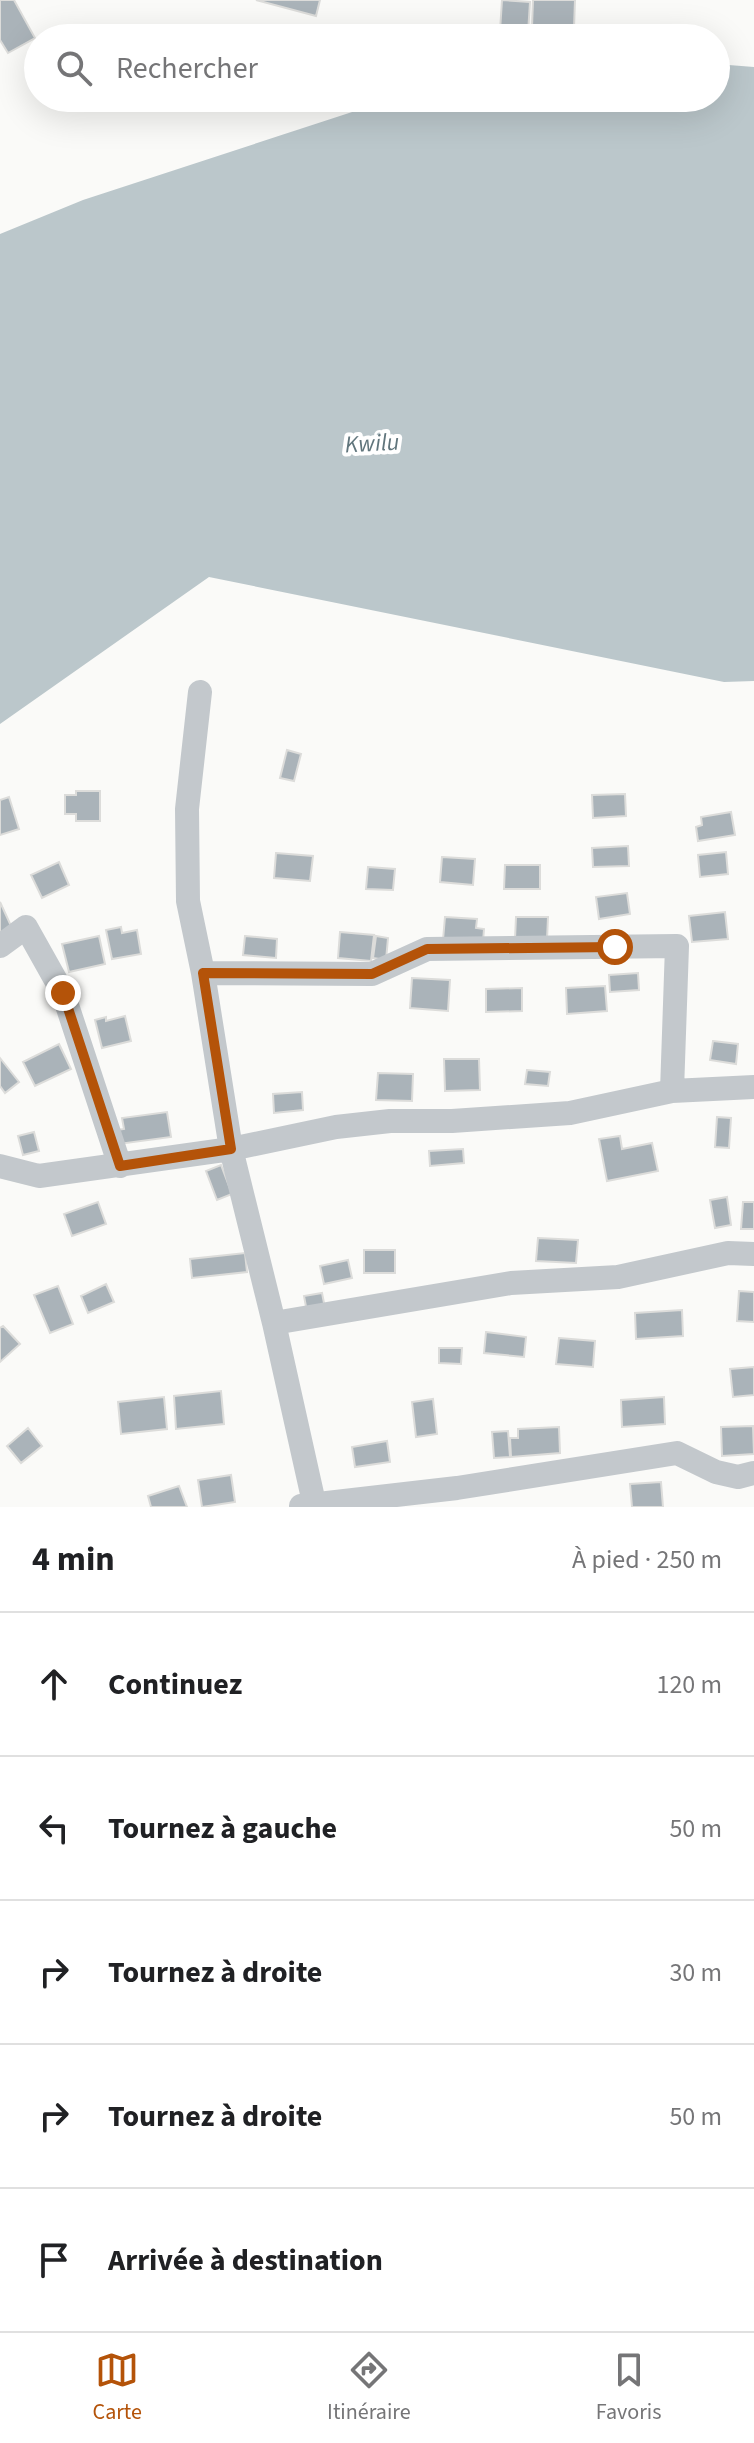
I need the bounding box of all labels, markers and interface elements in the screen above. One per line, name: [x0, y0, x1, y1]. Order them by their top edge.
search box: [24, 24, 730, 112]
icon: search: [52, 46, 96, 90]
text: Rechercher: [116, 47, 258, 90]
water label: Kwilu: [344, 425, 400, 462]
route start: [597, 929, 633, 965]
route end: [45, 975, 81, 1011]
text: 4 min: [32, 1535, 115, 1584]
text: À pied · 250 m: [572, 1541, 722, 1578]
icon: ahead: [32, 1662, 76, 1706]
text: Continuez: [108, 1663, 242, 1706]
text: 120 m: [656, 1666, 722, 1703]
icon: left: [32, 1806, 76, 1850]
text: Tournez à gauche: [108, 1807, 337, 1850]
text: 50 m: [669, 1810, 722, 1847]
icon: right: [32, 1950, 76, 1994]
text: Tournez à droite: [108, 1951, 322, 1994]
text: 30 m: [669, 1954, 722, 1991]
icon: right: [32, 2094, 76, 2138]
text: Tournez à droite: [108, 2095, 322, 2138]
text: 50 m: [669, 2098, 722, 2135]
icon: arrive: [32, 2238, 76, 2282]
text: Arrivée à destination: [108, 2239, 383, 2282]
tab: Carte: [93, 2348, 142, 2428]
tab: Itinéraire: [327, 2348, 411, 2428]
tab: Favoris: [596, 2348, 661, 2428]

